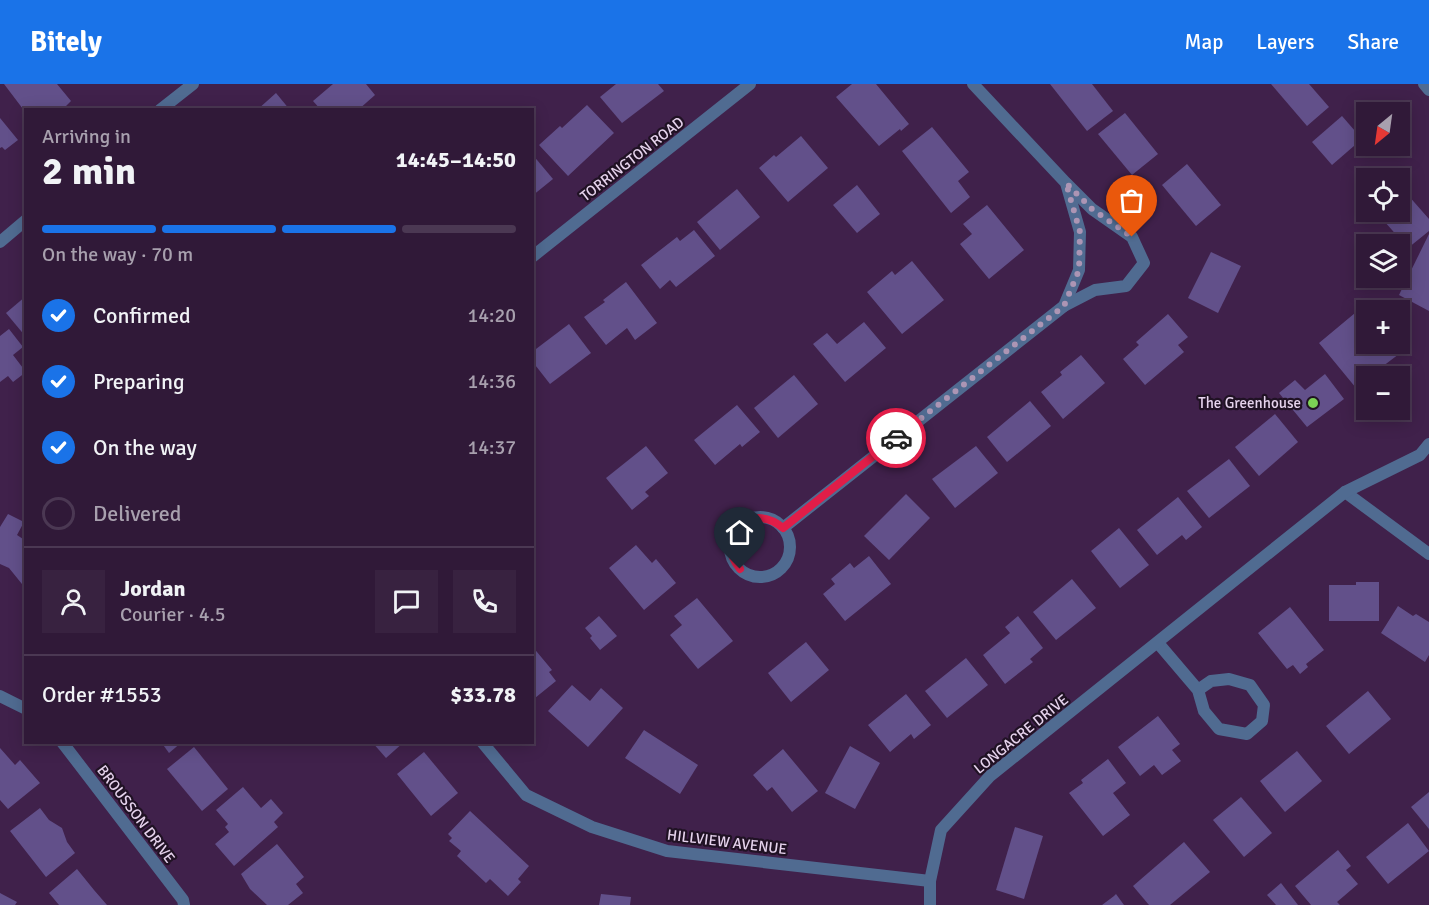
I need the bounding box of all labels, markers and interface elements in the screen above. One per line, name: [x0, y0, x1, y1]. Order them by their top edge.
text: Bitely: [30, 25, 102, 59]
text: Map: [1185, 29, 1223, 55]
text: Layers: [1256, 29, 1314, 55]
text: Share: [1347, 29, 1399, 55]
north arrow: [1356, 102, 1410, 156]
map controls: [1356, 102, 1410, 420]
street label: TORRINGTON ROAD: [577, 113, 687, 205]
text: Arriving in: [42, 124, 131, 149]
text: 14:45–14:50: [396, 146, 516, 173]
text: 2 min: [42, 147, 136, 195]
button: locate: [1356, 168, 1410, 222]
pin: [1106, 175, 1157, 237]
icon: bag: [1115, 184, 1148, 217]
button: layers: [1356, 234, 1410, 288]
text: On the way · 70 m: [42, 242, 193, 267]
icon: check: [42, 299, 75, 332]
button: +: [1356, 300, 1410, 354]
text: Confirmed: [93, 302, 191, 329]
text: 14:20: [467, 303, 516, 328]
icon: check: [42, 365, 75, 398]
button: −: [1356, 366, 1410, 420]
text: Preparing: [93, 368, 185, 395]
text: 14:36: [467, 369, 516, 394]
place label: The Greenhouse: [1198, 394, 1301, 412]
marker: The Greenhouse: [1306, 396, 1320, 410]
courier: [866, 408, 926, 468]
icon: car: [880, 422, 913, 455]
icon: check: [42, 431, 75, 464]
text: On the way: [93, 434, 197, 461]
text: 14:37: [467, 435, 516, 460]
text: Delivered: [93, 500, 181, 527]
pin: [714, 507, 765, 569]
icon: home: [723, 516, 756, 549]
button: person: [42, 570, 105, 633]
button: chat: [375, 570, 438, 633]
button: phone: [453, 570, 516, 633]
text: Jordan: [120, 575, 186, 602]
text: Courier · 4.5: [120, 602, 226, 627]
text: Order #1553: [42, 681, 162, 708]
text: $33.78: [450, 681, 516, 708]
street label: LONGACRE DRIVE: [970, 690, 1072, 778]
street label: BROUSSON DRIVE: [93, 761, 179, 867]
street label: HILLVIEW AVENUE: [666, 826, 788, 858]

